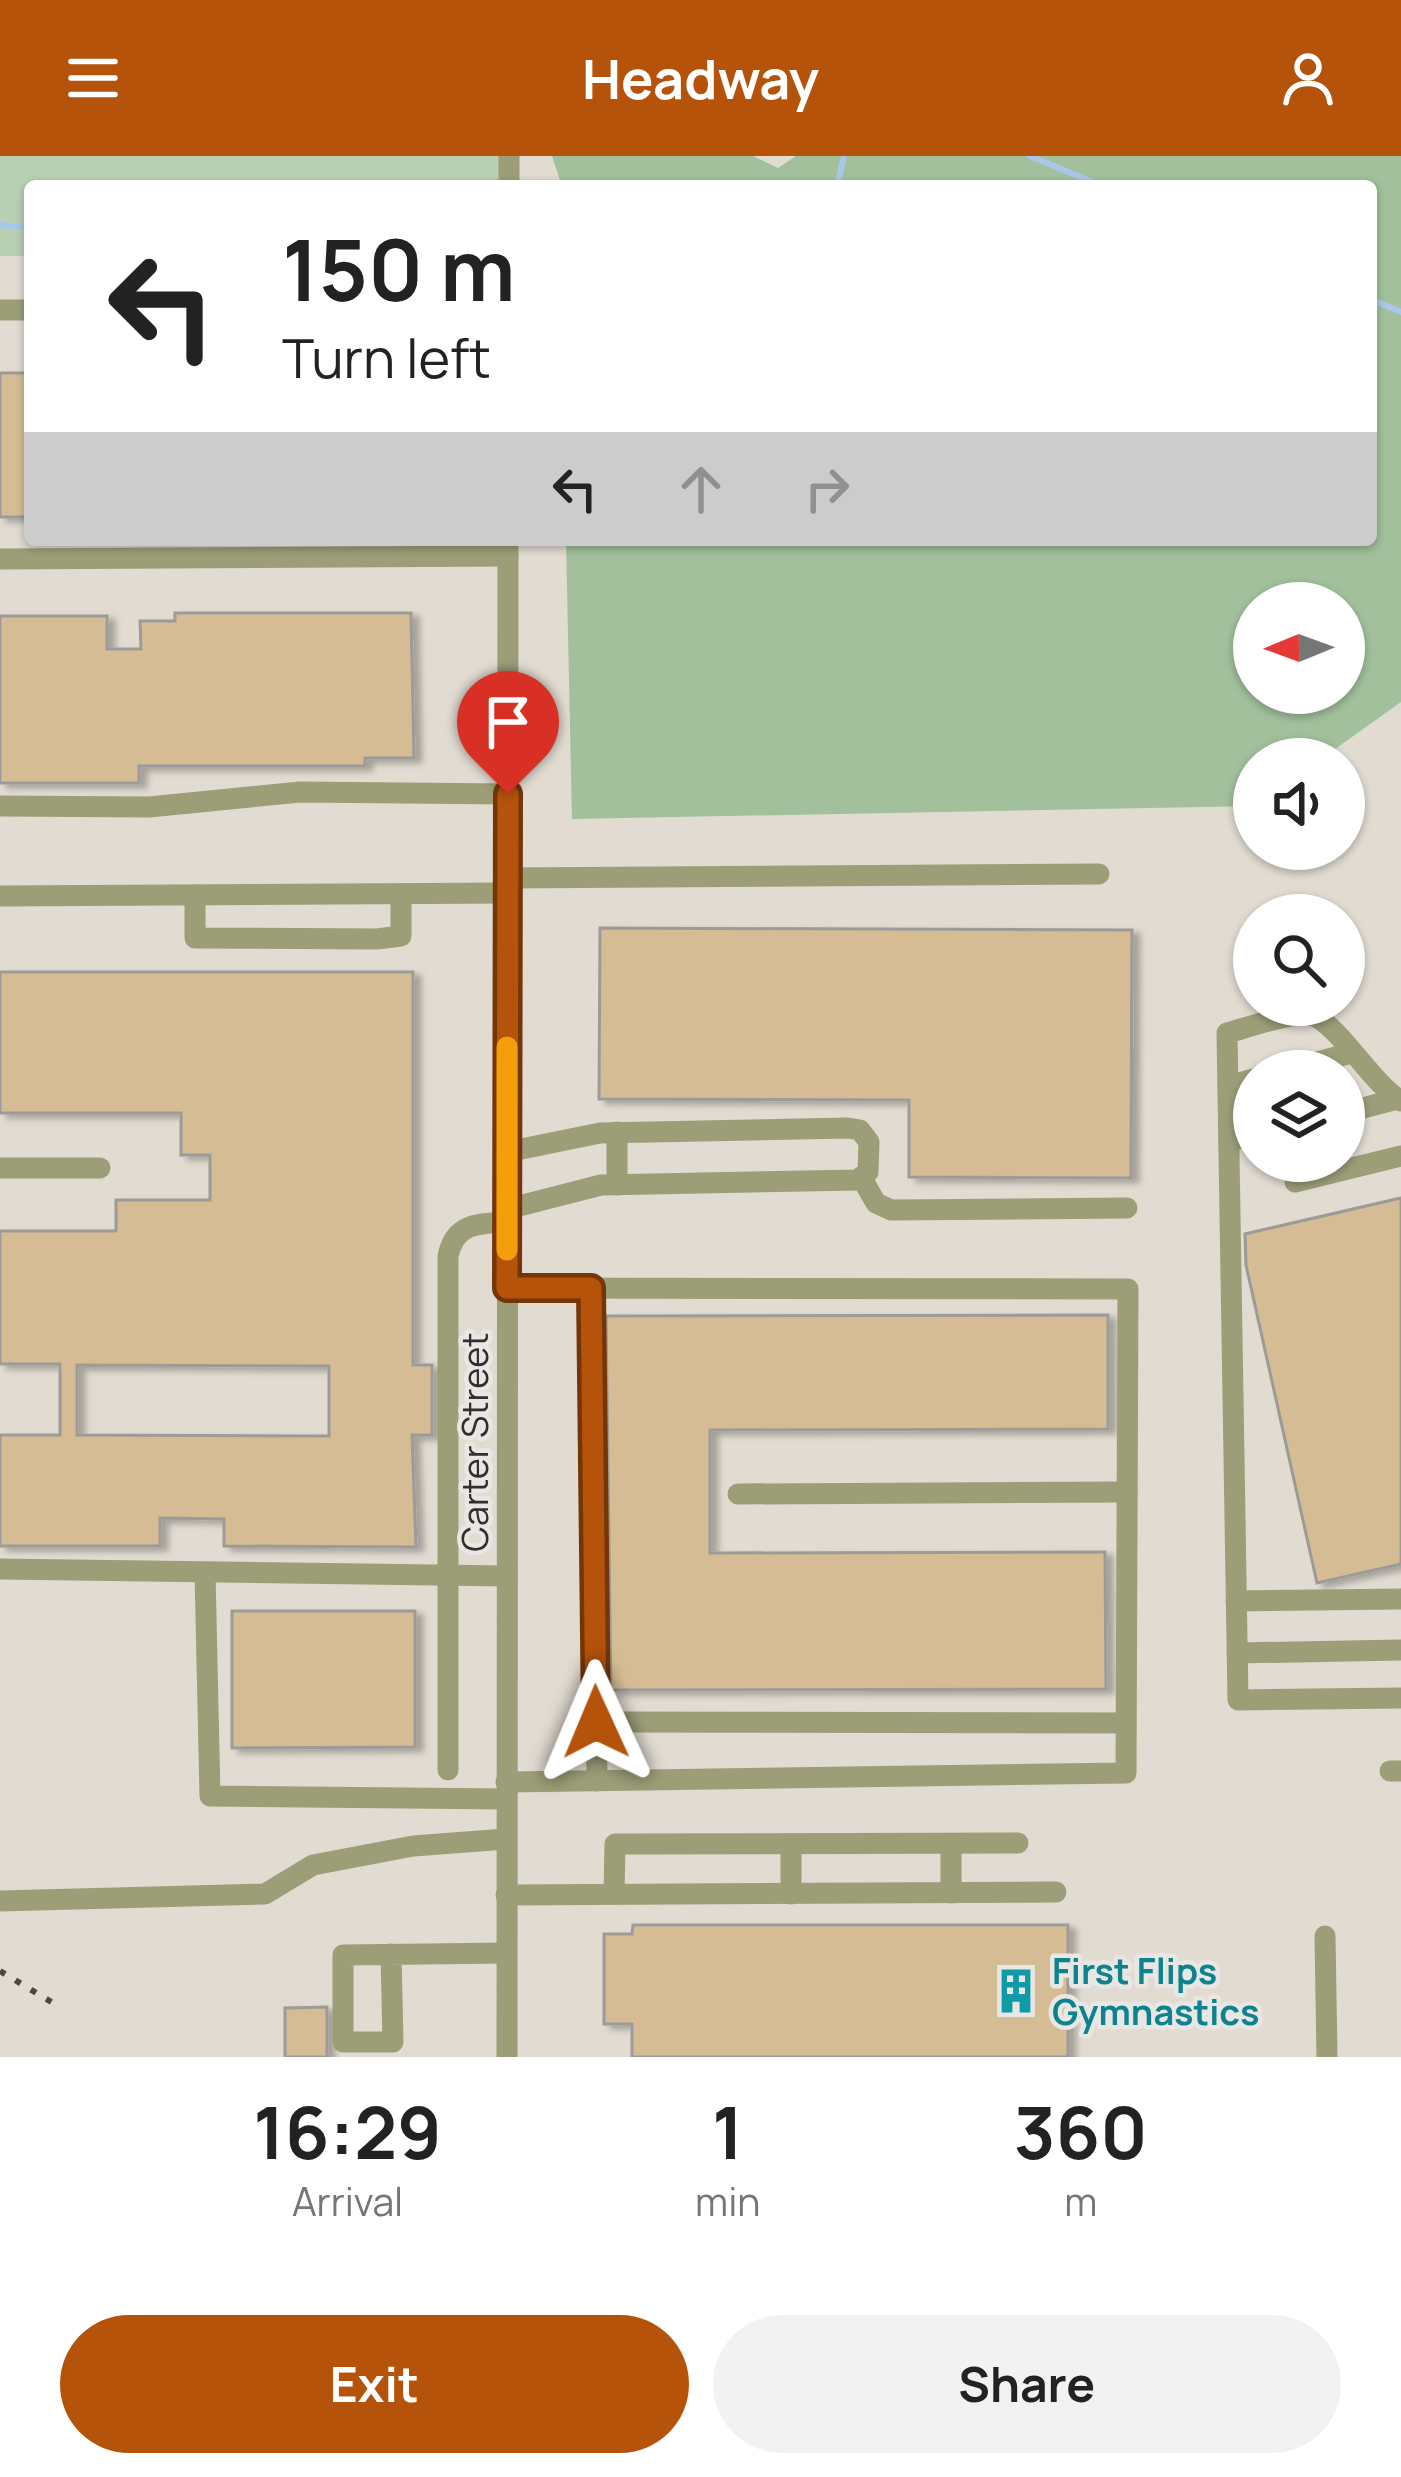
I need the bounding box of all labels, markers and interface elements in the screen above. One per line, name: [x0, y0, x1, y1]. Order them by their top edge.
text: Headway: [582, 41, 819, 115]
icon: menu: [60, 45, 126, 111]
icon: person: [1275, 45, 1341, 111]
text: 150 m: [282, 211, 516, 326]
icon: left: [84, 228, 240, 384]
text: Turn left: [282, 320, 491, 394]
icon: left: [542, 456, 608, 522]
icon: ahead: [668, 456, 734, 522]
icon: right: [794, 456, 860, 522]
north arrow: [1233, 582, 1365, 714]
map controls: [1233, 582, 1365, 1182]
pin: [457, 671, 559, 794]
icon: arrive: [475, 689, 541, 755]
button: sound: [1233, 738, 1365, 870]
button: search: [1233, 894, 1365, 1026]
button: layers: [1233, 1050, 1365, 1182]
street label: Carter Street: [450, 1332, 499, 1552]
position arrow: [533, 1659, 659, 1785]
place label: First Flips Gymnastics: [1052, 1946, 1260, 2036]
building icon: First Flips Gymnastics: [991, 1966, 1041, 2016]
text: 16:29: [253, 2082, 442, 2181]
text: 1: [712, 2082, 744, 2181]
text: 360: [1014, 2082, 1148, 2181]
text: Arrival: [292, 2174, 403, 2228]
text: min: [695, 2174, 760, 2228]
text: m: [1064, 2174, 1097, 2228]
button: Exit: [60, 2315, 689, 2453]
button: Share: [713, 2315, 1341, 2453]

